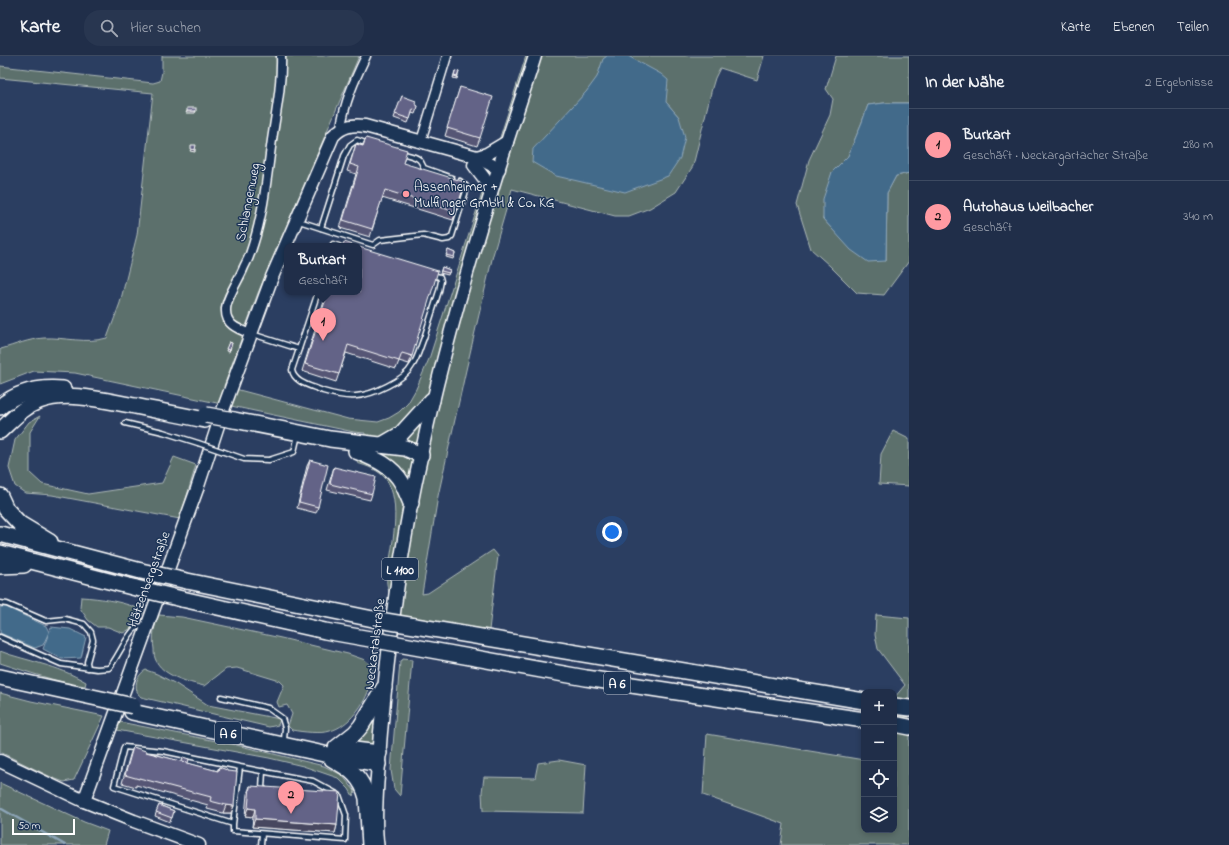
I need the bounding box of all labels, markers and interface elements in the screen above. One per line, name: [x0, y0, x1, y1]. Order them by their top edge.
search box: [84, 10, 364, 46]
text: Karte: [20, 14, 60, 41]
icon: search: [98, 17, 120, 39]
text: Hier suchen: [130, 17, 201, 39]
text: Karte: [1061, 17, 1090, 38]
text: Ebenen: [1112, 17, 1155, 38]
text: Teilen: [1177, 17, 1209, 38]
text: In der Nähe: [925, 70, 1004, 95]
text: 2 Ergebnisse: [1145, 73, 1213, 92]
text: Burkart: [963, 124, 1011, 146]
text: 1: [936, 135, 940, 154]
text: 280 m: [1183, 135, 1213, 154]
text: Geschäft · Neckargartacher Straße: [963, 146, 1148, 165]
street label: Schlangenweg: [231, 161, 267, 244]
place label: Assenheimer + Mulfinger GmbH & Co. KG: [414, 177, 555, 215]
marker: Assenheimer + Mulfinger GmbH & Co. KG: [401, 189, 411, 199]
text: Autohaus Weilbacher: [963, 196, 1093, 218]
text: 2: [935, 207, 941, 226]
text: 340 m: [1183, 207, 1213, 226]
text: Geschäft: [963, 218, 1012, 237]
popup: [284, 243, 362, 295]
text: Burkart: [299, 249, 346, 271]
text: Geschäft: [299, 271, 348, 290]
pin: 1: [310, 308, 336, 341]
your location: [602, 522, 622, 542]
street label: Hätzenbergstraße: [122, 528, 178, 631]
road number: L 1100: [382, 558, 418, 580]
street label: Neckartalstraße: [359, 597, 392, 691]
road number: A 6: [604, 672, 630, 694]
map controls: [861, 689, 897, 833]
button: +: [861, 689, 897, 725]
road number: A 6: [215, 722, 241, 744]
button: −: [861, 725, 897, 761]
button: locate: [861, 761, 897, 797]
pin: 2: [278, 781, 304, 814]
button: layers: [861, 797, 897, 833]
scale bar: [12, 817, 75, 836]
text: 50 m: [18, 818, 40, 834]

